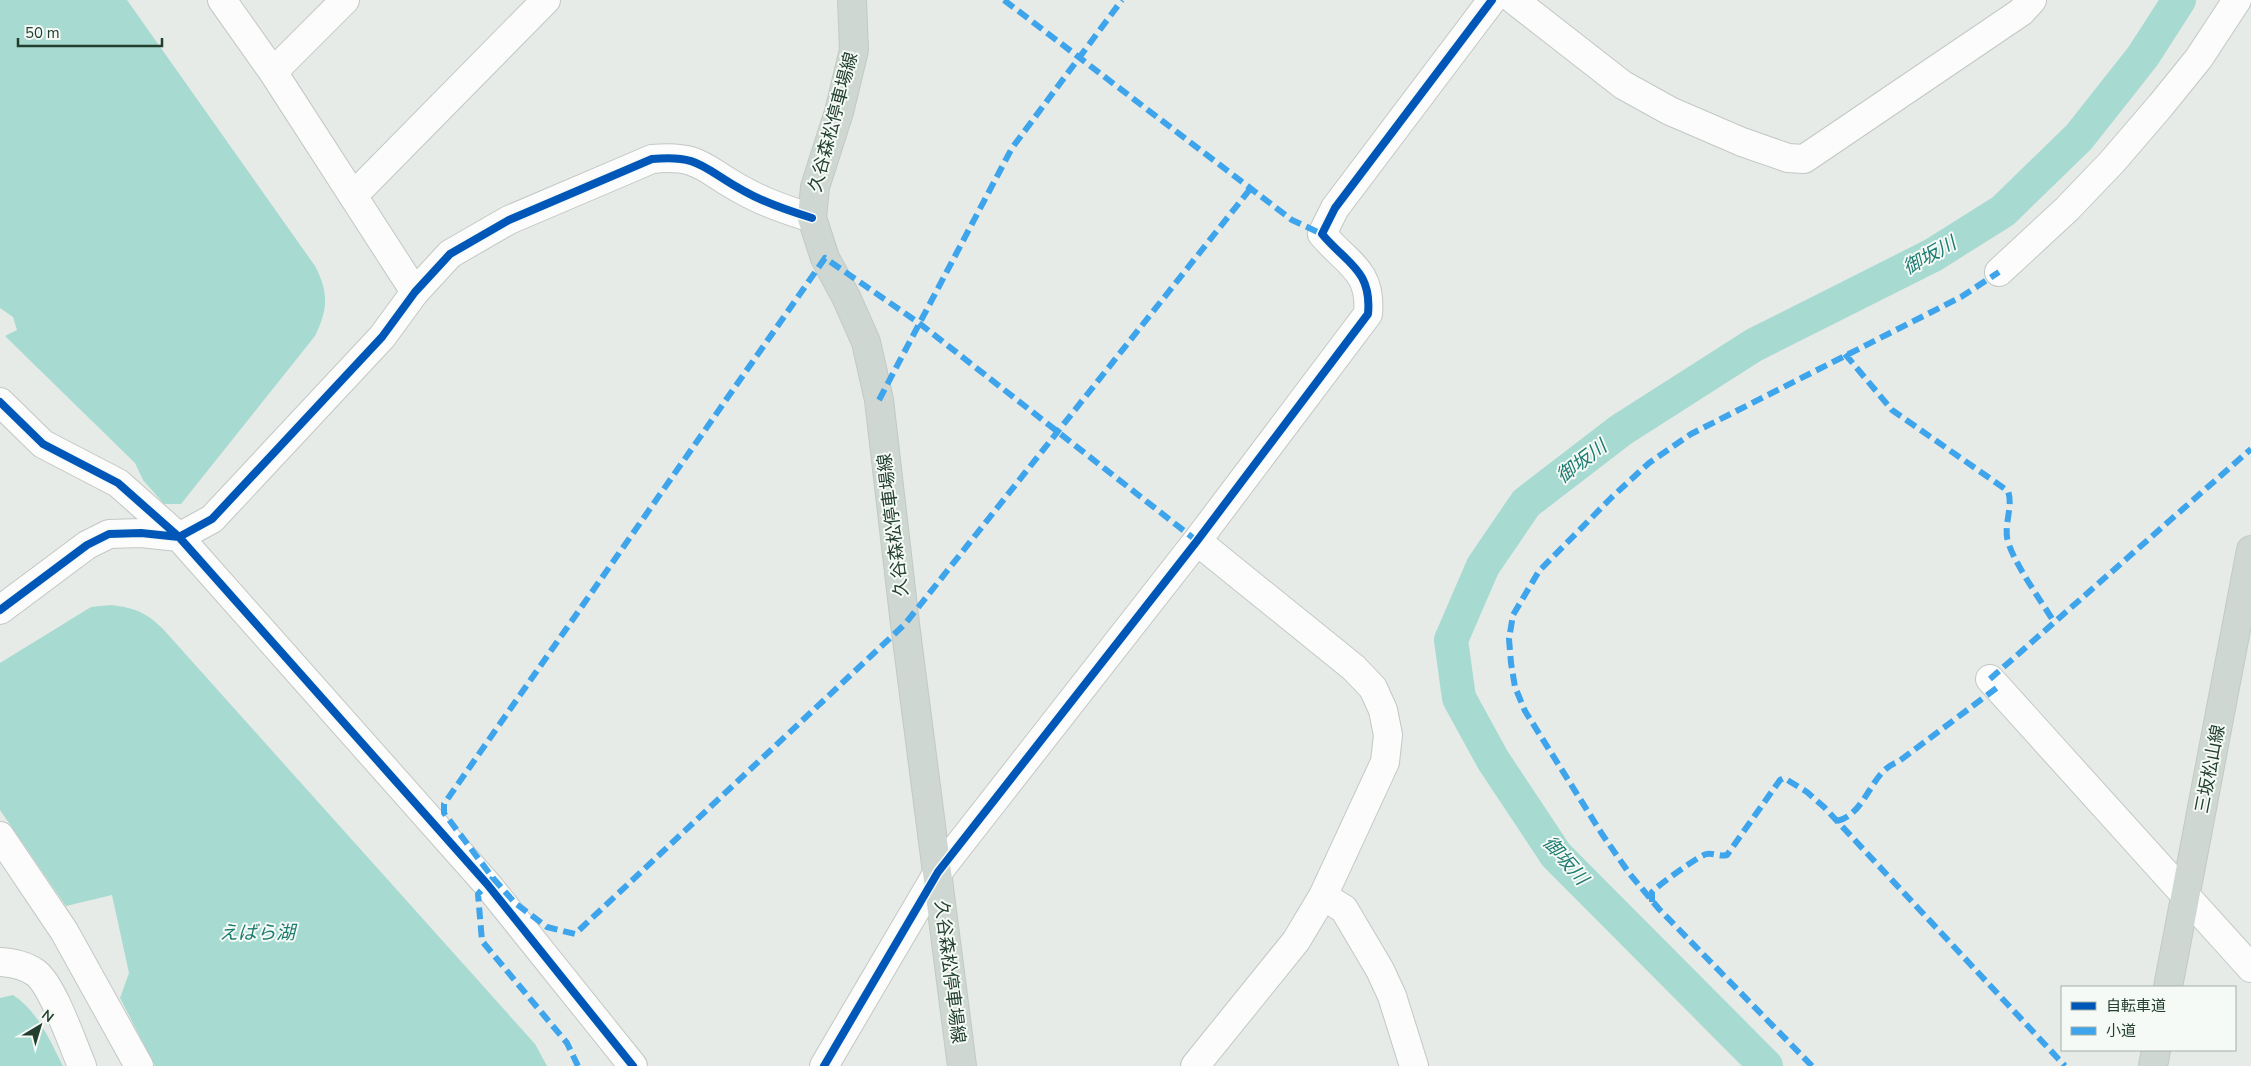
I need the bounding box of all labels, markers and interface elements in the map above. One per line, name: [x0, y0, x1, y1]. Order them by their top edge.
scale bar: [18, 15, 161, 47]
text: 50 m: [25, 23, 60, 43]
street label: 久谷森松停車場線: [803, 49, 863, 195]
water label: 御坂川: [1898, 230, 1962, 281]
water label: 御坂川: [1551, 433, 1614, 489]
street label: 久谷森松停車場線: [872, 452, 914, 598]
street label: 三坂松山線: [2190, 723, 2230, 815]
water label: 御坂川: [1537, 831, 1595, 892]
street label: 久谷森松停車場線: [929, 899, 971, 1045]
water label: えばら湖: [219, 920, 298, 946]
legend: [2061, 986, 2236, 1051]
text: 自転車道: [2106, 996, 2166, 1016]
north arrow: [15, 1001, 65, 1051]
text: N: [38, 1005, 58, 1027]
text: 小道: [2106, 1021, 2136, 1041]

